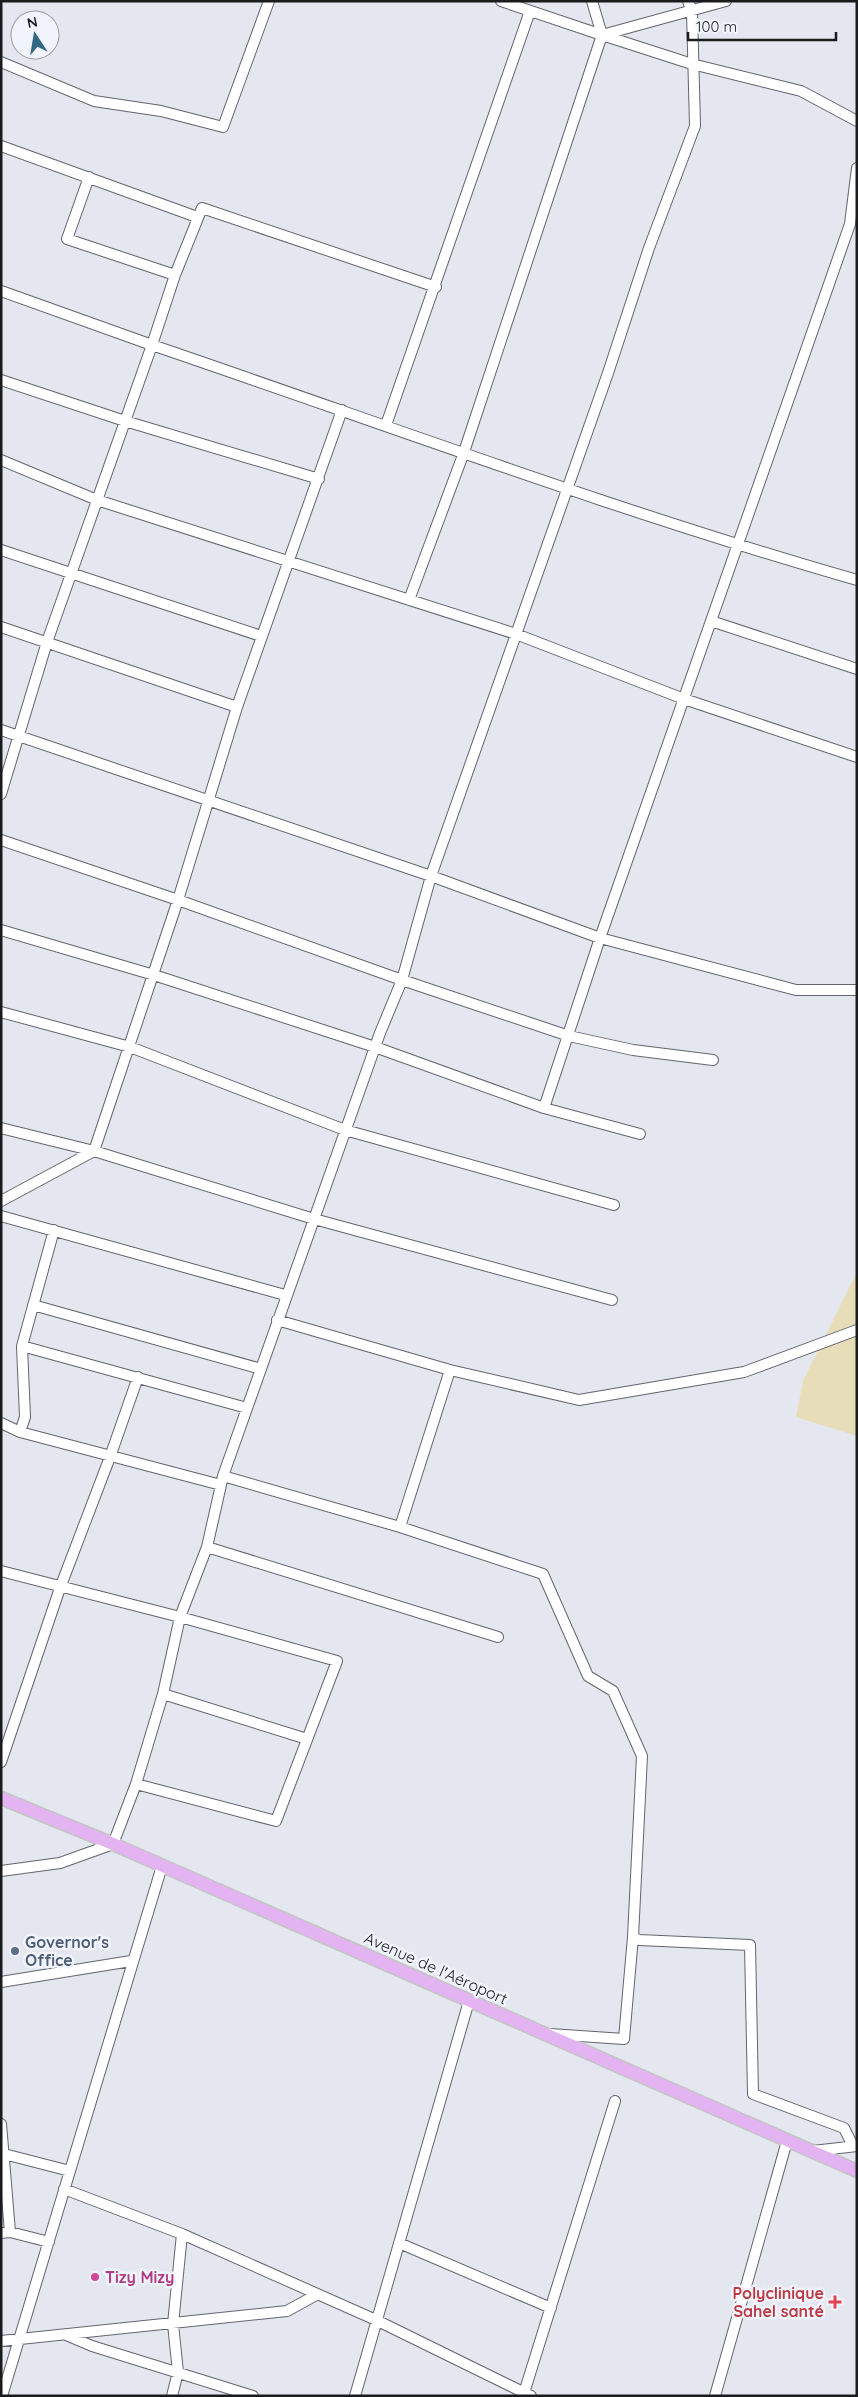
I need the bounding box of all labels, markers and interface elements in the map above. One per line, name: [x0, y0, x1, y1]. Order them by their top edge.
north arrow: [10, 10, 60, 60]
scale bar: [688, 10, 836, 42]
text: N: [25, 12, 39, 32]
text: 100 m: [696, 17, 737, 36]
street label: Avenue de l'Aéroport: [361, 1927, 511, 2009]
place label: Governor's Office: [25, 1932, 109, 1970]
marker: Governor's Office: [9, 1945, 21, 1957]
place label: Tizy Mizy: [105, 2267, 174, 2287]
marker: Tizy Mizy: [89, 2271, 101, 2283]
place label: Polyclinique Sahel santé: [733, 2283, 824, 2321]
marker: Polyclinique Sahel santé: [828, 2295, 842, 2309]

